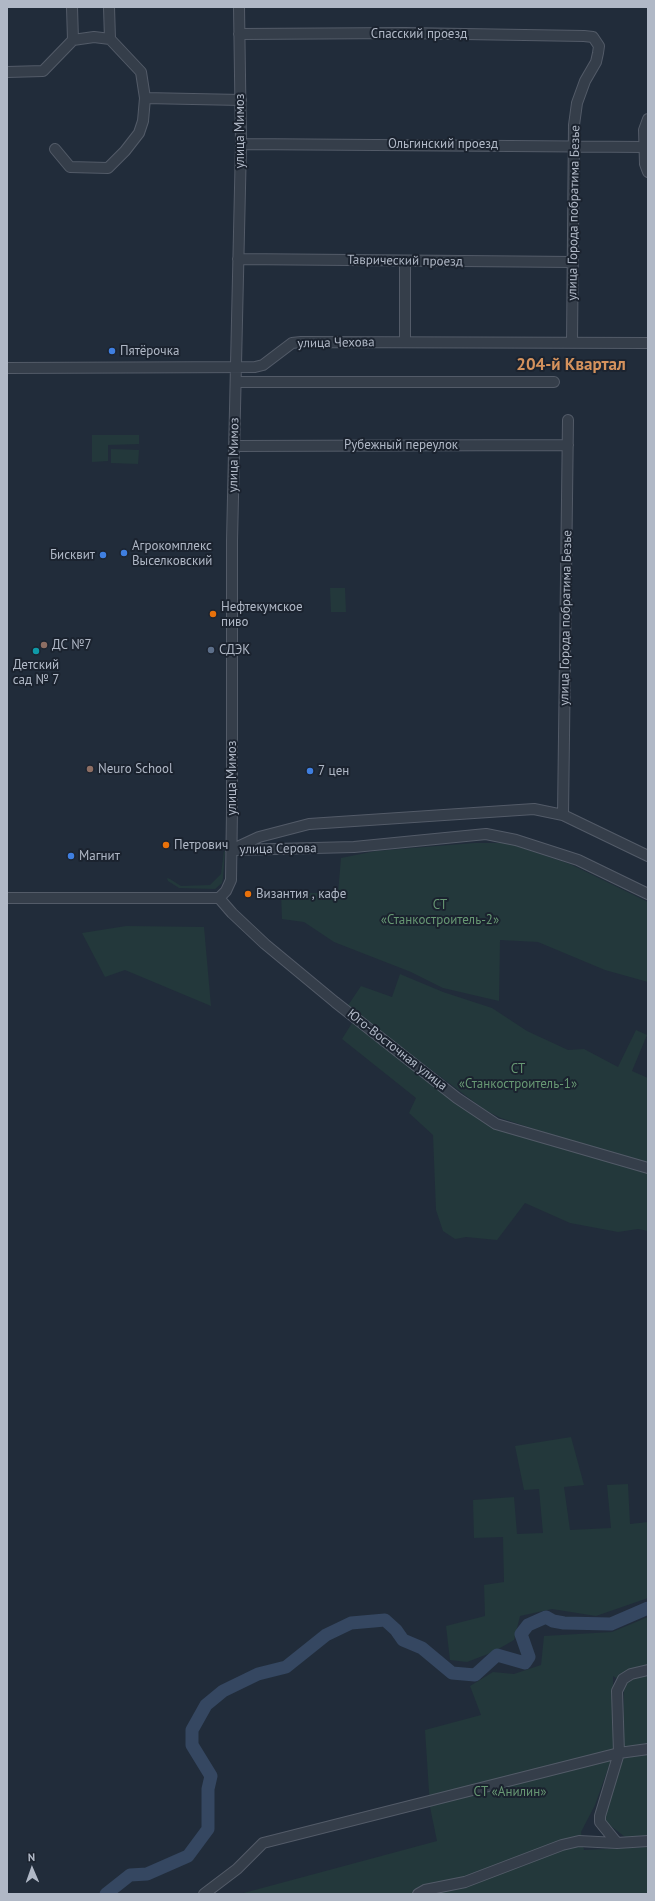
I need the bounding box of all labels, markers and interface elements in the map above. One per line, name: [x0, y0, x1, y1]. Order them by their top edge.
street label: Спасский проезд: [371, 26, 467, 42]
street label: улица Мимоз: [232, 93, 248, 169]
street label: улица Города побратима Безье: [565, 125, 583, 301]
street label: Ольгинский проезд: [388, 136, 498, 152]
street label: Таврический проезд: [347, 252, 463, 270]
street label: улица Чехова: [297, 335, 375, 351]
place label: Пятёрочка: [120, 343, 179, 359]
marker: Пятёрочка: [107, 346, 117, 356]
district label: 204-й Квартал: [516, 355, 626, 375]
street label: улица Мимоз: [226, 417, 242, 493]
street label: Рубежный переулок: [344, 437, 458, 453]
street label: улица Города побратима Безье: [557, 530, 575, 706]
place label: Агрокомплекс Выселковский: [132, 538, 212, 569]
place label: Бисквит: [50, 547, 95, 563]
marker: Агрокомплекс Выселковский: [119, 548, 129, 558]
marker: Бисквит: [98, 550, 108, 560]
place label: Нефтекумское пиво: [221, 599, 303, 630]
marker: Нефтекумское пиво: [208, 609, 218, 619]
place label: ДС №7: [52, 637, 92, 653]
marker: ДС №7: [39, 640, 49, 650]
place label: СДЭК: [219, 642, 250, 658]
marker: СДЭК: [206, 645, 216, 655]
marker: Детский сад № 7: [31, 646, 41, 656]
place label: Детский сад № 7: [13, 657, 59, 688]
street label: улица Мимоз: [224, 740, 240, 816]
place label: Neuro School: [98, 761, 173, 777]
place label: 7 цен: [318, 763, 349, 779]
marker: Neuro School: [85, 764, 95, 774]
marker: 7 цен: [305, 766, 315, 776]
place label: Петрович: [174, 837, 228, 853]
marker: Петрович: [161, 840, 171, 850]
street label: улица Серова: [239, 841, 317, 857]
place label: Магнит: [79, 848, 120, 864]
marker: Магнит: [66, 851, 76, 861]
place label: Византия , кафе: [256, 886, 346, 902]
marker: Византия , кафе: [243, 889, 253, 899]
park label: СТ «Станкостроитель-2»: [381, 897, 499, 928]
street label: Юго-Восточная улица: [344, 1006, 450, 1094]
park label: СТ «Станкостроитель-1»: [459, 1061, 577, 1092]
park label: СТ «Анилин»: [474, 1784, 546, 1800]
north arrow: [12, 1849, 52, 1889]
text: N: [28, 1850, 35, 1864]

